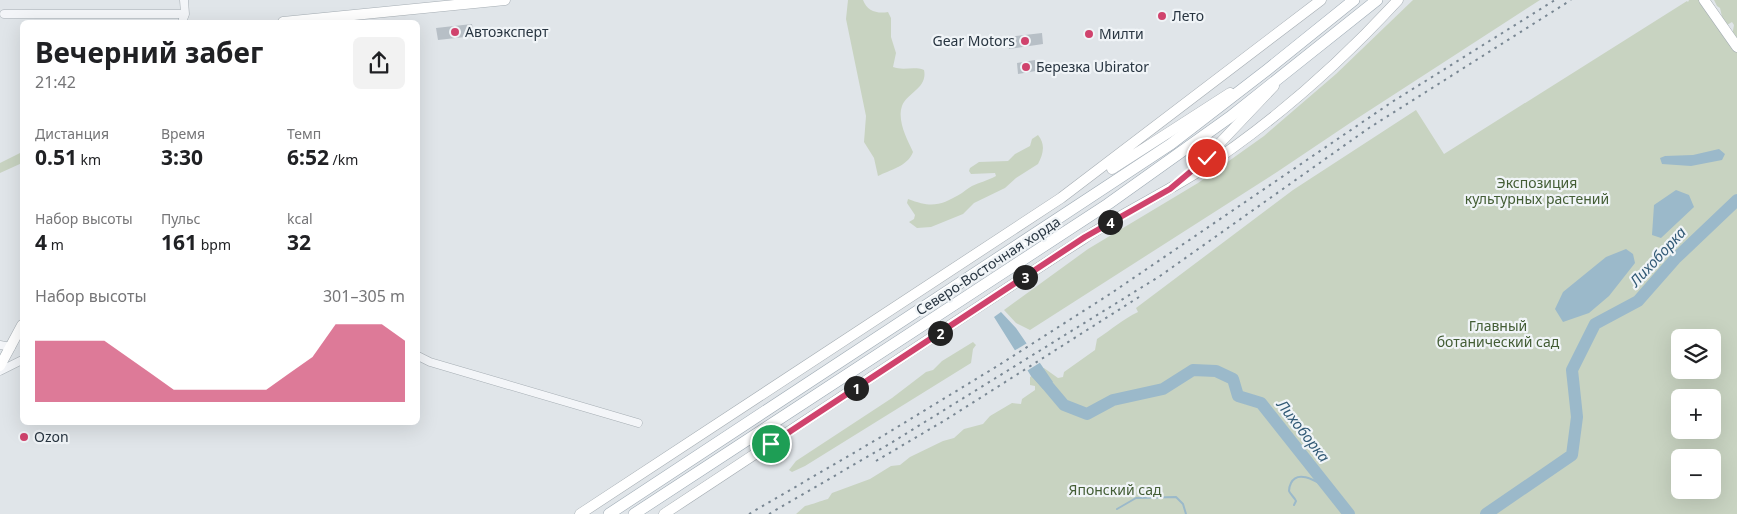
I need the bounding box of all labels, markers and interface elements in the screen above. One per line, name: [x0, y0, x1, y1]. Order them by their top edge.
place label: Лето: [1172, 6, 1204, 25]
marker: Лето: [1156, 10, 1168, 22]
place label: Автоэксперт: [465, 22, 549, 41]
place label: Милти: [1099, 24, 1144, 43]
marker: Автоэксперт: [449, 26, 461, 38]
marker: Милти: [1083, 28, 1095, 40]
place label: Gear Motors: [932, 31, 1015, 50]
text: Вечерний забег: [35, 33, 263, 71]
marker: Gear Motors: [1019, 35, 1031, 47]
button: share: [353, 37, 405, 89]
place label: Березка Ubirator: [1036, 57, 1149, 76]
marker: Березка Ubirator: [1020, 61, 1032, 73]
text: 21:42: [35, 71, 76, 93]
text: Дистанция: [35, 124, 109, 143]
text: Время: [161, 124, 205, 143]
text: Темп: [287, 124, 321, 143]
pin: [1186, 137, 1228, 179]
text: 0.51: [35, 143, 77, 171]
text: 3:30: [161, 143, 203, 171]
text: 6:52: [287, 143, 329, 171]
icon: check: [1193, 144, 1221, 172]
text: km: [77, 150, 101, 169]
text: /km: [329, 150, 358, 169]
park label: Экспозиция культурных растений: [1465, 173, 1609, 208]
text: Набор высоты: [35, 209, 133, 228]
text: Пульс: [161, 209, 200, 228]
text: kcal: [287, 209, 313, 228]
pin: 4: [1098, 210, 1122, 234]
street label: Северо-Восточная хорда: [912, 212, 1064, 319]
text: 4: [1106, 213, 1115, 232]
water label: Лихоборка: [1624, 222, 1690, 291]
text: 4: [35, 228, 47, 256]
text: 161: [161, 228, 197, 256]
text: 32: [287, 228, 311, 256]
text: m: [47, 235, 64, 254]
text: bpm: [197, 235, 231, 254]
pin: 3: [1012, 264, 1038, 290]
text: 3: [1021, 268, 1030, 287]
text: Набор высоты: [35, 285, 147, 307]
text: 301–305 m: [323, 285, 405, 307]
park label: Главный ботанический сад: [1437, 316, 1560, 351]
pin: 2: [928, 320, 952, 346]
text: 2: [936, 324, 945, 343]
map controls: [1671, 329, 1721, 499]
button: layers: [1671, 329, 1721, 379]
pin: 1: [844, 376, 868, 400]
text: 1: [852, 379, 861, 398]
button: +: [1671, 389, 1721, 439]
water label: Лихоборка: [1272, 394, 1335, 466]
pin: [750, 423, 792, 465]
place label: Ozon: [34, 427, 69, 446]
icon: arrive: [757, 430, 785, 458]
marker: Ozon: [18, 431, 30, 443]
button: −: [1671, 449, 1721, 499]
park label: Японский сад: [1069, 480, 1162, 499]

